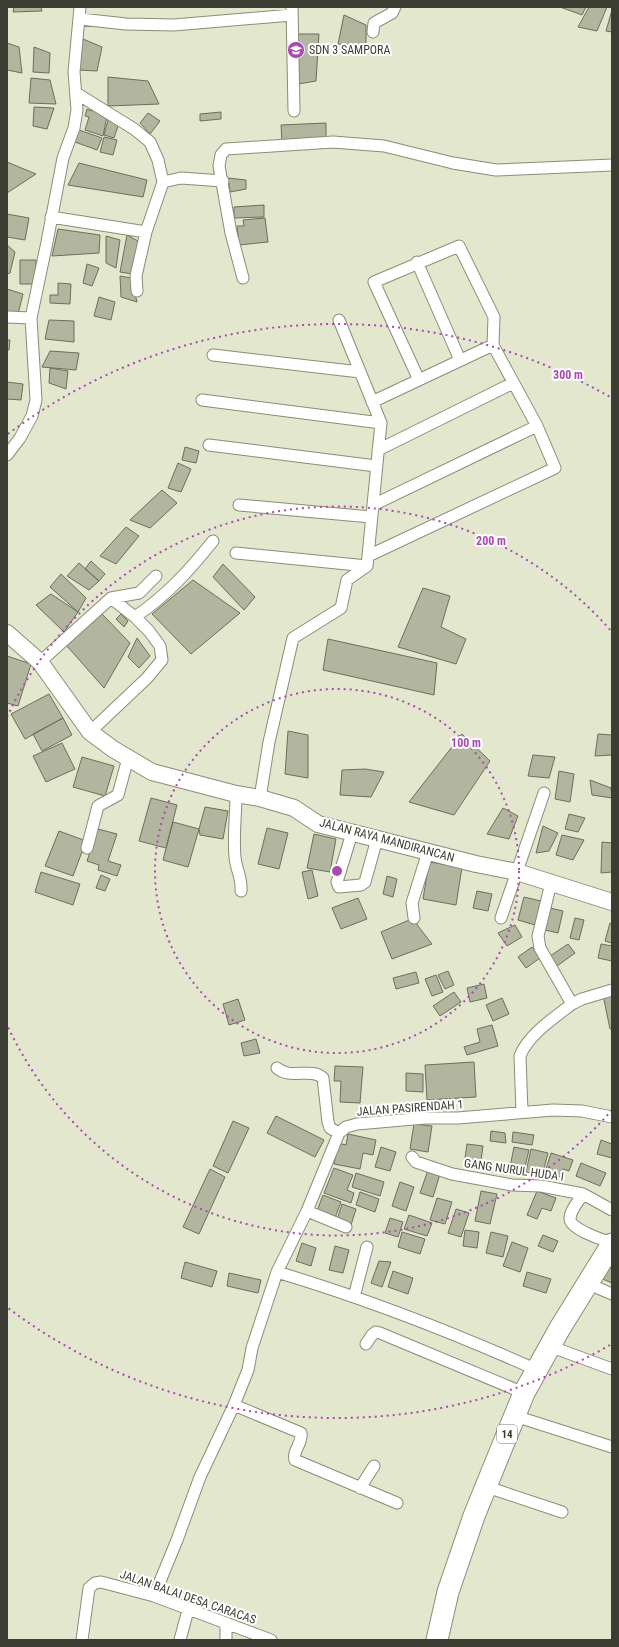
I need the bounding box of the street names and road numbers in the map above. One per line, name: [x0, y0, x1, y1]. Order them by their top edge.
street label: JALAN RAYA MANDIRANCAN: [318, 815, 456, 865]
street label: JALAN PASIRENDAH 1: [356, 1097, 464, 1119]
street label: GANG NURUL HUDA I: [463, 1156, 565, 1184]
road number: 14: [497, 1425, 517, 1443]
street label: JALAN BALAI DESA CARACAS: [118, 1567, 258, 1627]

